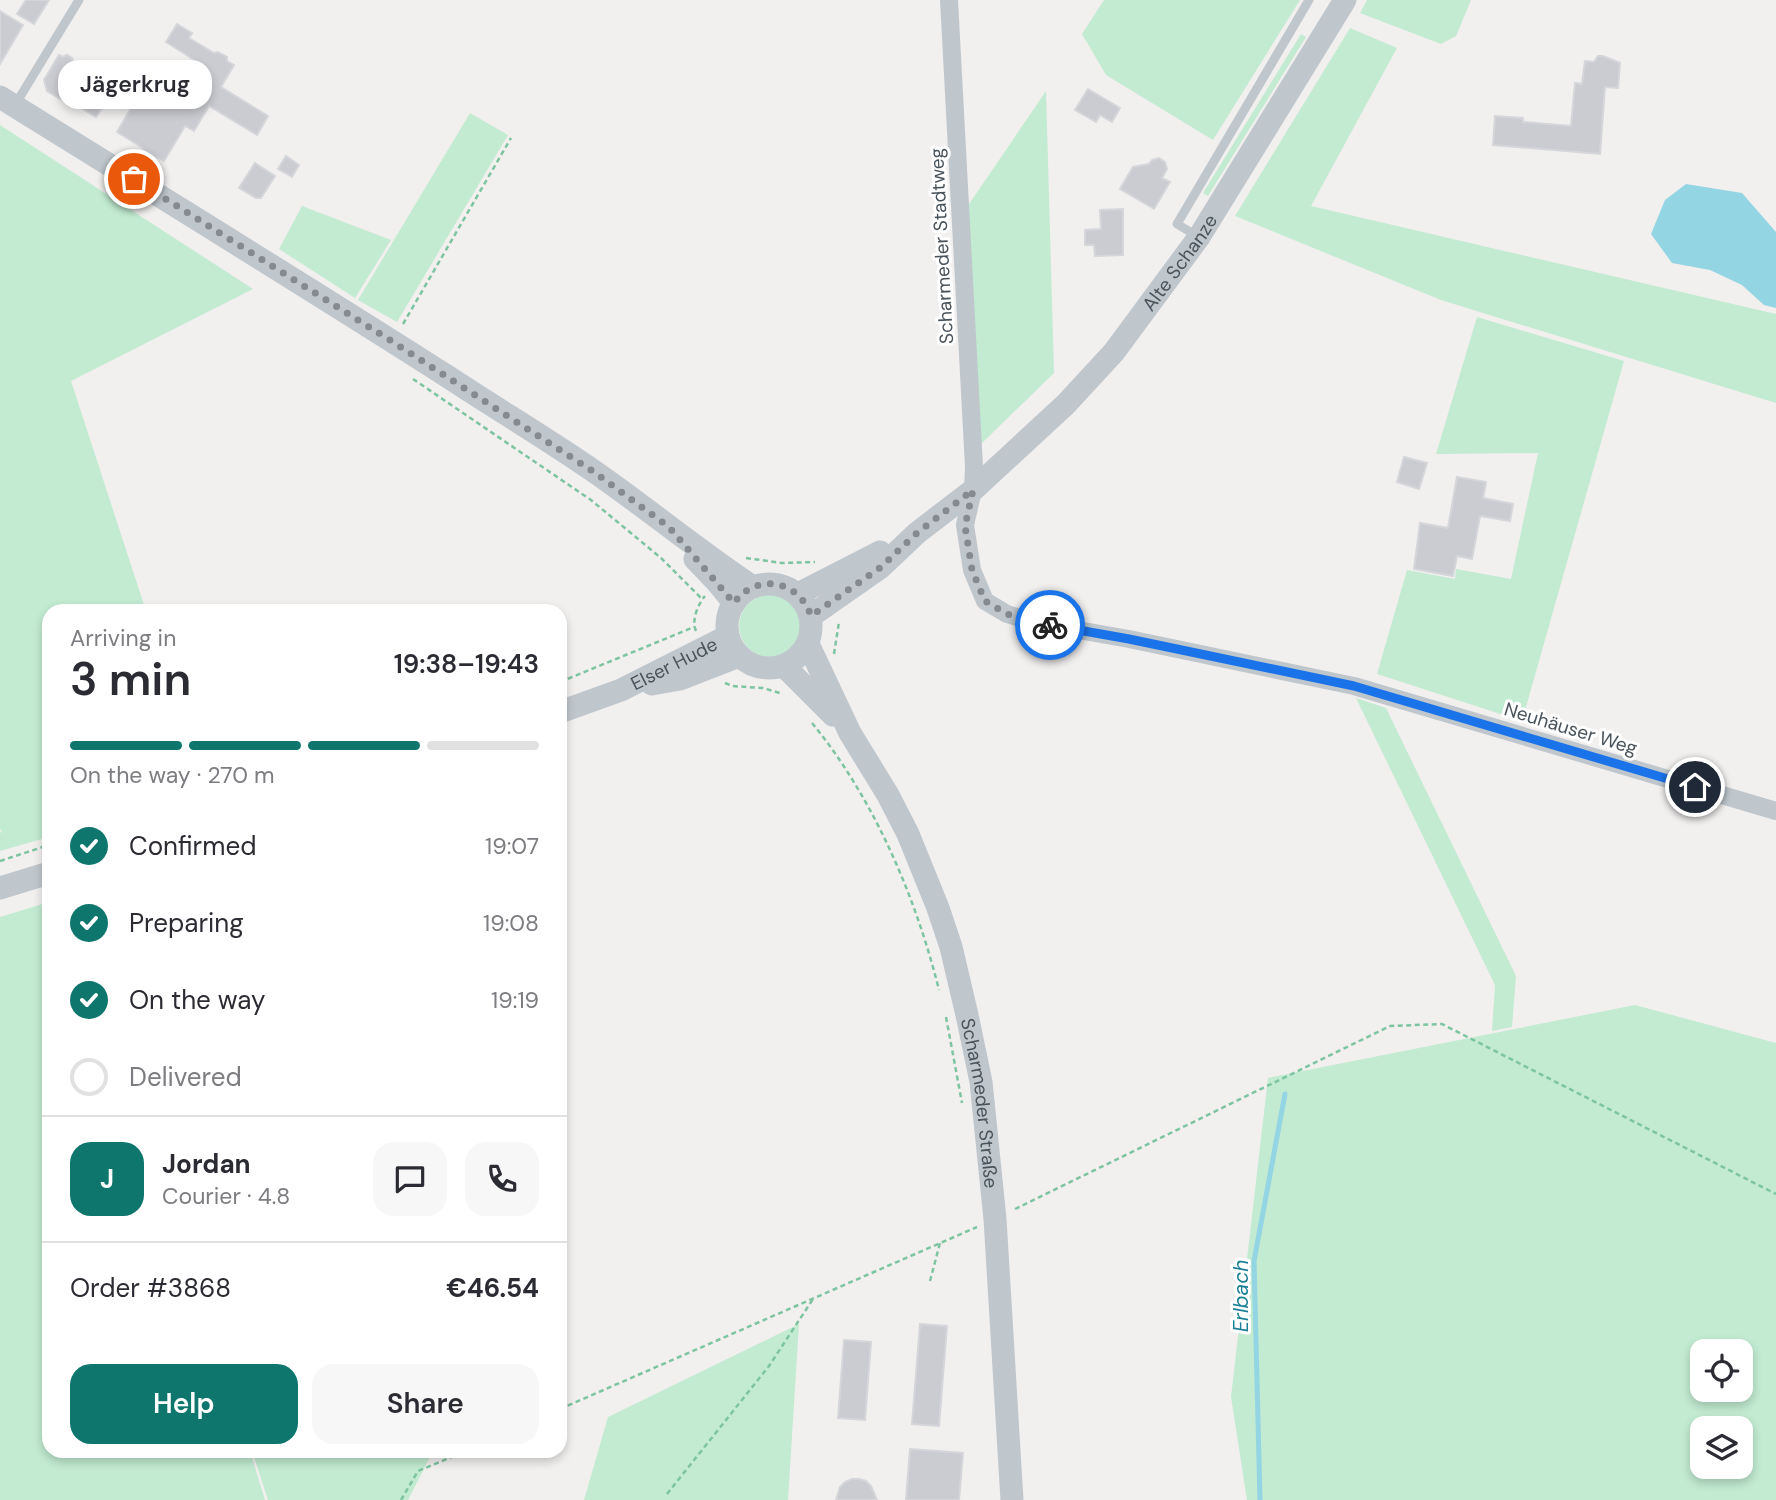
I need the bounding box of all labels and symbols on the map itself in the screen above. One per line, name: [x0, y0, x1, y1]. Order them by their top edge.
callout: Jägerkrug: [57, 60, 211, 109]
street label: Scharmeder Stadtweg: [924, 147, 959, 345]
pin: [104, 149, 164, 209]
street label: Alte Schanze: [1137, 210, 1223, 316]
courier: [1015, 590, 1085, 660]
street label: Elser Hude: [626, 631, 722, 696]
street label: Neuhäuser Weg: [1501, 696, 1641, 761]
pin: [1665, 757, 1725, 817]
street label: Scharmeder Straße: [955, 1016, 1004, 1189]
water label: Erlbach: [1227, 1260, 1255, 1332]

